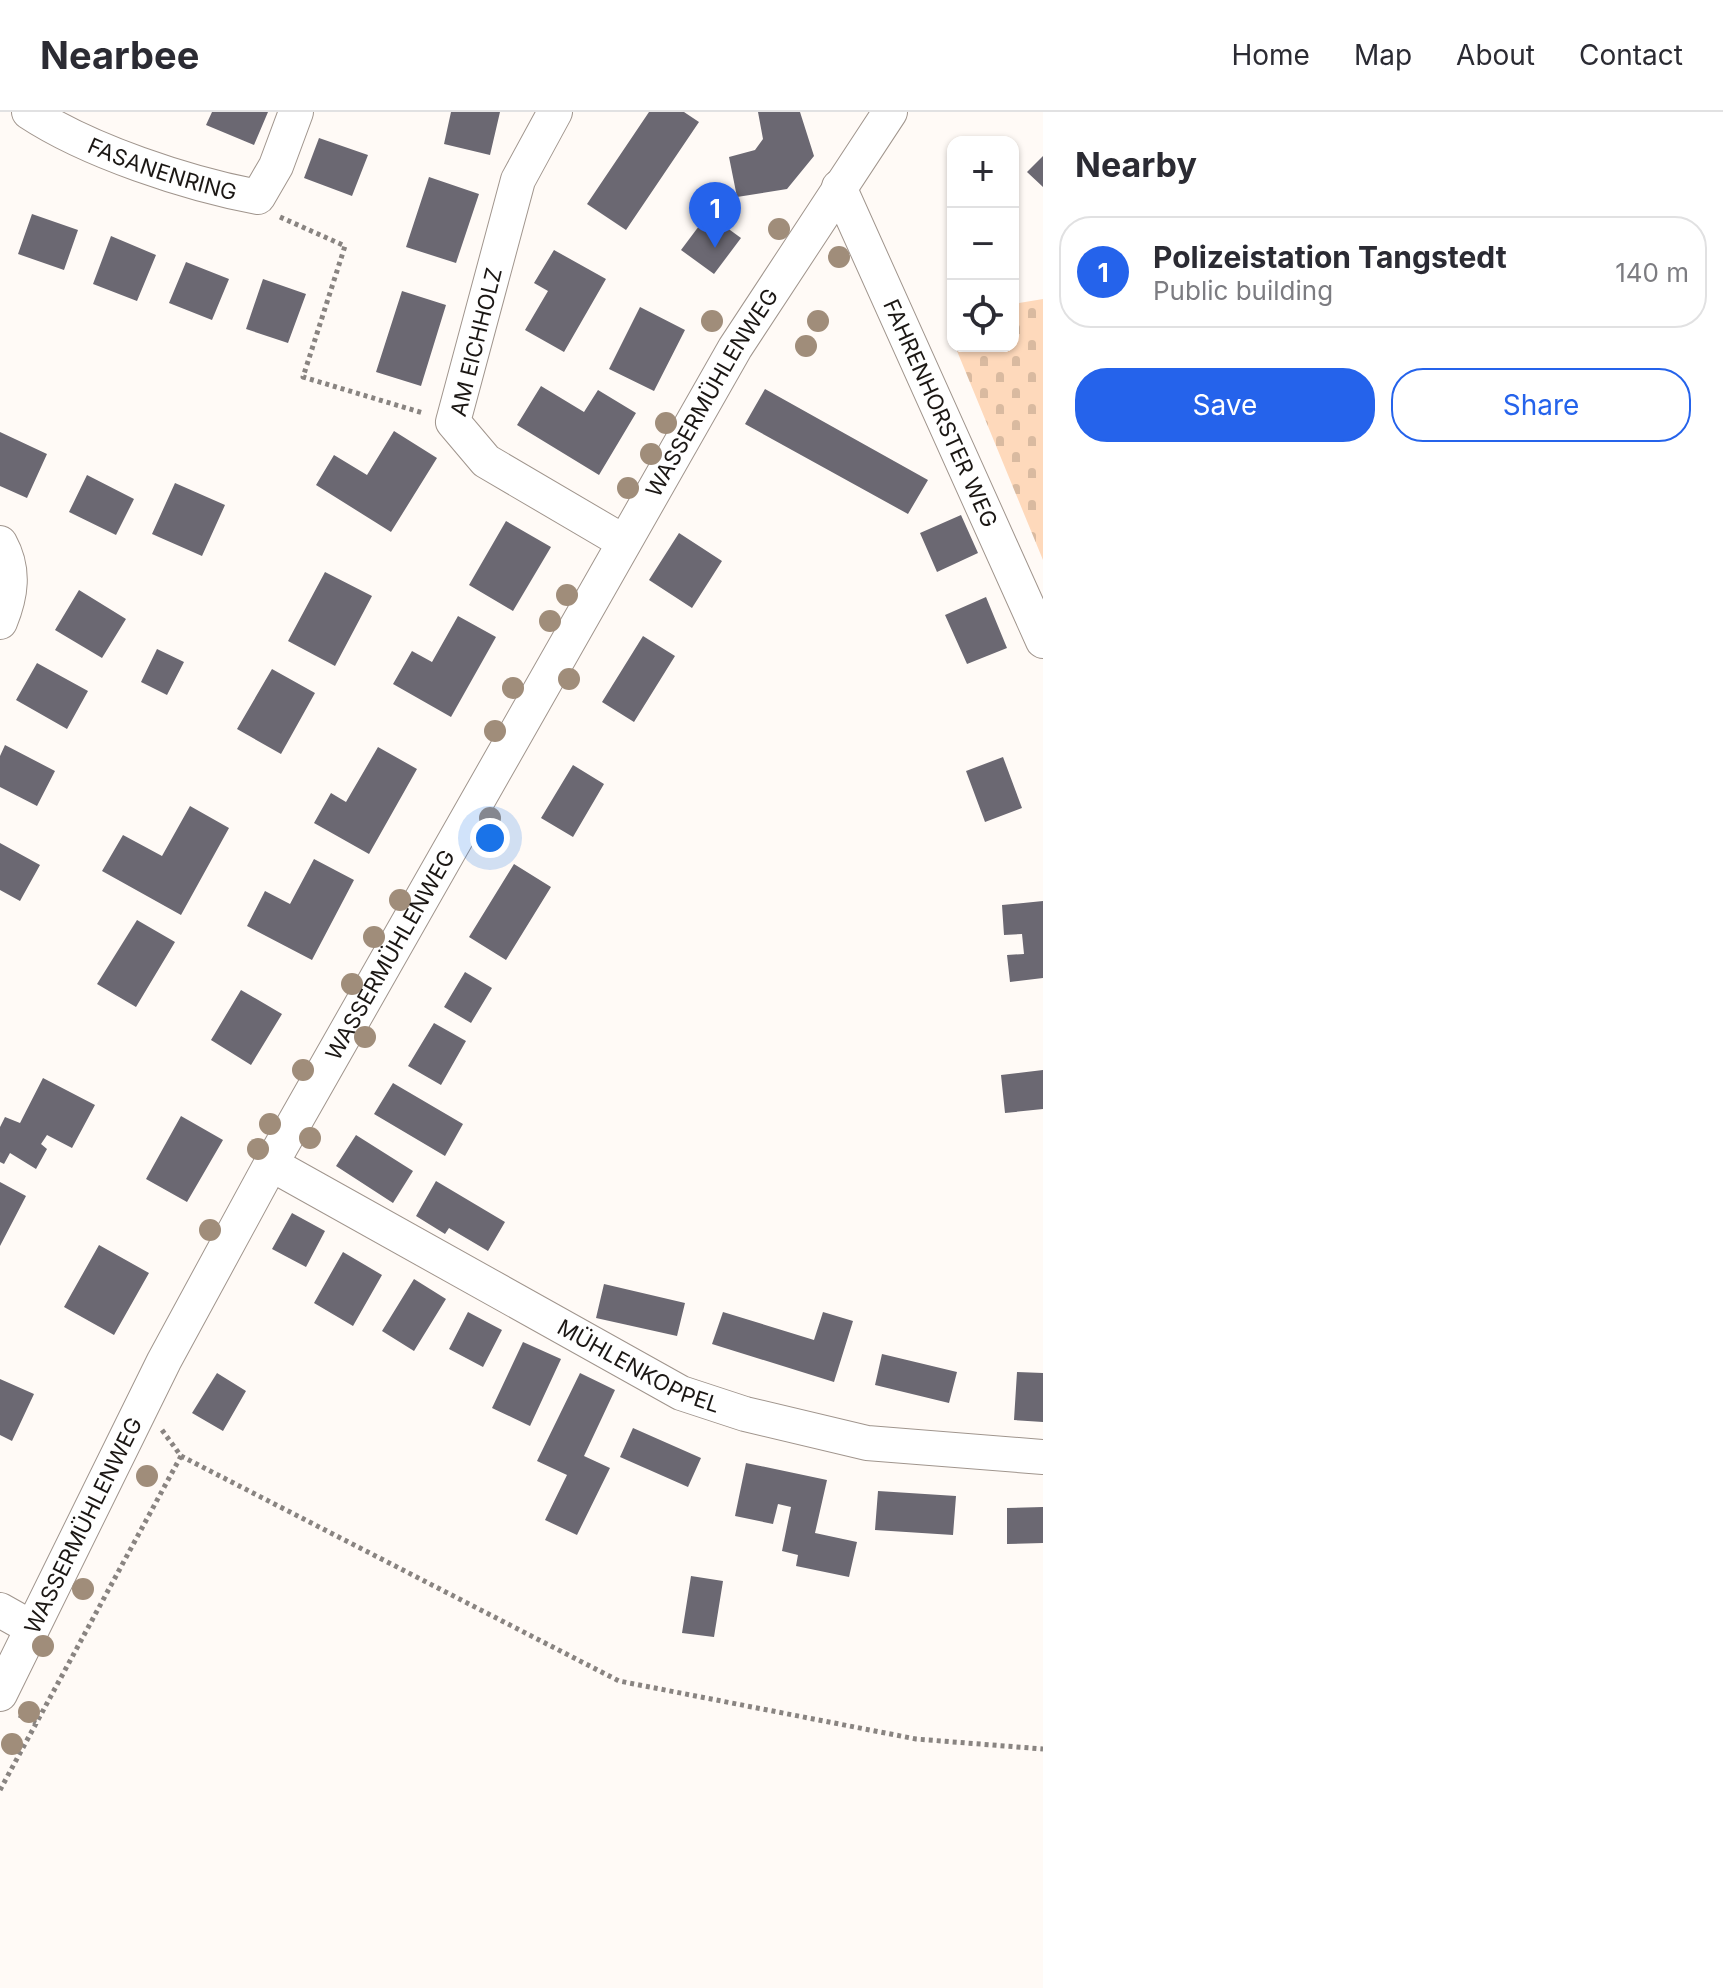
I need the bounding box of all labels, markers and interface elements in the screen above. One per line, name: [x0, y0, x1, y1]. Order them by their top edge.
text: Nearbee: [40, 32, 199, 78]
text: Home: [1231, 38, 1310, 72]
text: Map: [1354, 38, 1412, 72]
text: About: [1456, 38, 1535, 72]
text: Contact: [1579, 38, 1683, 72]
street label: FASANENRING: [84, 132, 239, 205]
map controls: [947, 136, 1019, 352]
button: +: [947, 136, 1019, 208]
text: Nearby: [1075, 144, 1197, 185]
pin: 1: [689, 182, 741, 248]
button: −: [947, 208, 1019, 280]
text: Polizeistation Tangstedt: [1153, 239, 1507, 275]
text: 1: [1097, 257, 1109, 288]
text: 140 m: [1615, 257, 1689, 288]
street label: AM EICHHOLZ: [445, 265, 507, 419]
text: Public building: [1153, 275, 1333, 306]
button: locate: [947, 280, 1019, 352]
street label: WASSERMÜHLENWEG: [640, 283, 784, 501]
street label: FAHRENHORSTER WEG: [878, 295, 1003, 531]
button: Save: [1075, 368, 1375, 442]
button: Share: [1391, 368, 1691, 442]
your location: [470, 818, 510, 858]
street label: WASSERMÜHLENWEG: [320, 845, 460, 1064]
street label: MÜHLENKOPPEL: [553, 1314, 723, 1418]
street label: WASSERMÜHLENWEG: [19, 1413, 147, 1638]

